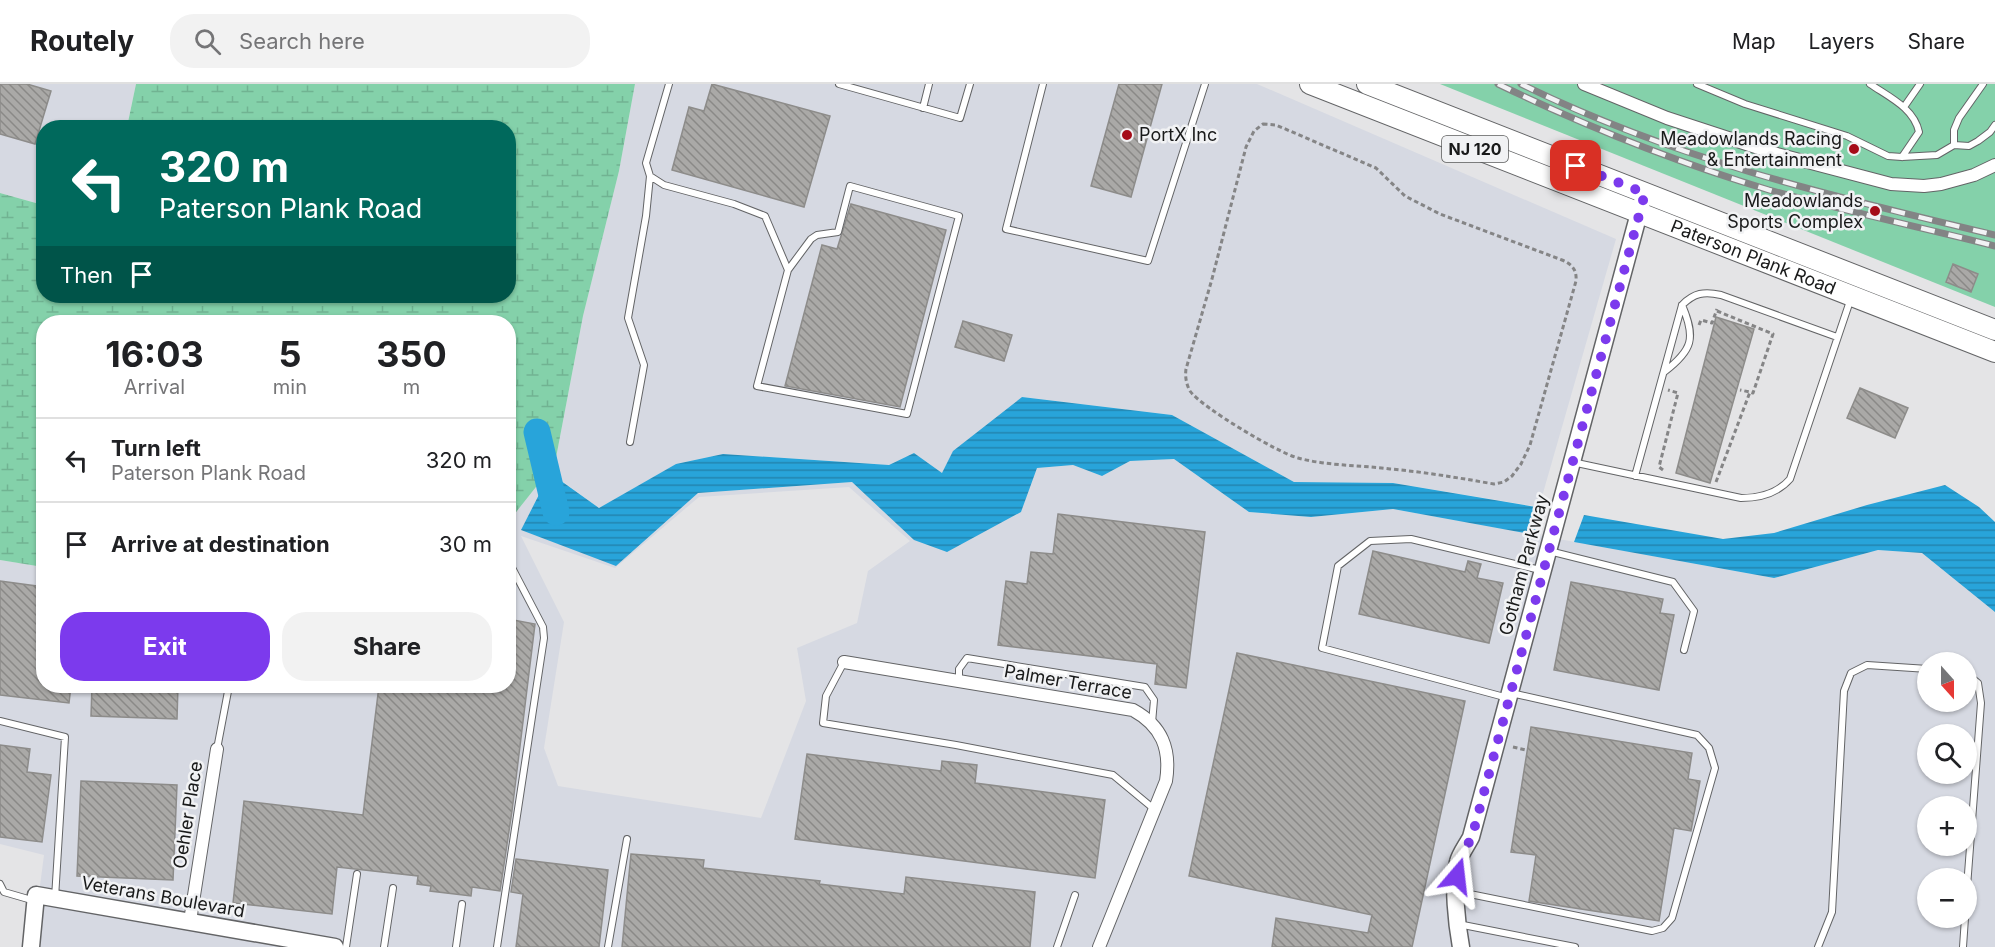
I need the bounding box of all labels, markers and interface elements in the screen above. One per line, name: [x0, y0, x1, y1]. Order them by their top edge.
search box: [170, 14, 590, 68]
text: Routely: [30, 24, 134, 58]
icon: search: [191, 25, 224, 58]
text: Search here: [239, 28, 365, 54]
text: Map: [1732, 29, 1776, 54]
text: Layers: [1809, 29, 1875, 54]
text: Share: [1908, 29, 1965, 54]
place label: PortX Inc: [1139, 124, 1217, 145]
marker: PortX Inc: [1120, 128, 1134, 142]
place label: Meadowlands Racing & Entertainment: [1660, 128, 1842, 170]
road number: NJ 120: [1442, 136, 1508, 162]
pin: [1550, 140, 1601, 191]
text: 320 m: [159, 141, 289, 192]
marker: Meadowlands Racing & Entertainment: [1847, 142, 1861, 156]
icon: left: [60, 144, 138, 222]
icon: arrive: [1559, 149, 1592, 182]
place label: Meadowlands Sports Complex: [1727, 190, 1863, 232]
text: Paterson Plank Road: [159, 192, 422, 225]
marker: Meadowlands Sports Complex: [1868, 204, 1882, 218]
street label: Paterson Plank Road: [1668, 215, 1839, 299]
icon: arrive: [125, 258, 158, 291]
text: Then: [60, 262, 113, 288]
text: 16:03: [105, 332, 204, 376]
text: 5: [278, 332, 301, 376]
text: 350: [376, 332, 447, 376]
text: Arrival: [124, 375, 185, 399]
text: min: [273, 375, 307, 399]
text: m: [403, 375, 420, 399]
text: Turn left: [111, 435, 201, 461]
icon: left: [60, 444, 93, 477]
text: 320 m: [426, 447, 492, 473]
text: Paterson Plank Road: [111, 461, 306, 485]
street label: Gotham Parkway: [1495, 492, 1552, 638]
icon: arrive: [60, 528, 93, 561]
text: Arrive at destination: [111, 531, 330, 557]
text: 30 m: [439, 531, 492, 557]
button: Exit: [60, 612, 270, 681]
button: Share: [282, 612, 492, 681]
north arrow: [1917, 652, 1977, 712]
map controls: [1917, 652, 1977, 928]
street label: Palmer Terrace: [1002, 660, 1134, 703]
button: search: [1917, 724, 1977, 784]
street label: Oehler Place: [169, 760, 206, 870]
button: +: [1917, 796, 1977, 856]
position arrow: [1425, 844, 1489, 908]
button: −: [1917, 868, 1977, 928]
street label: Veterans Boulevard: [80, 872, 246, 921]

